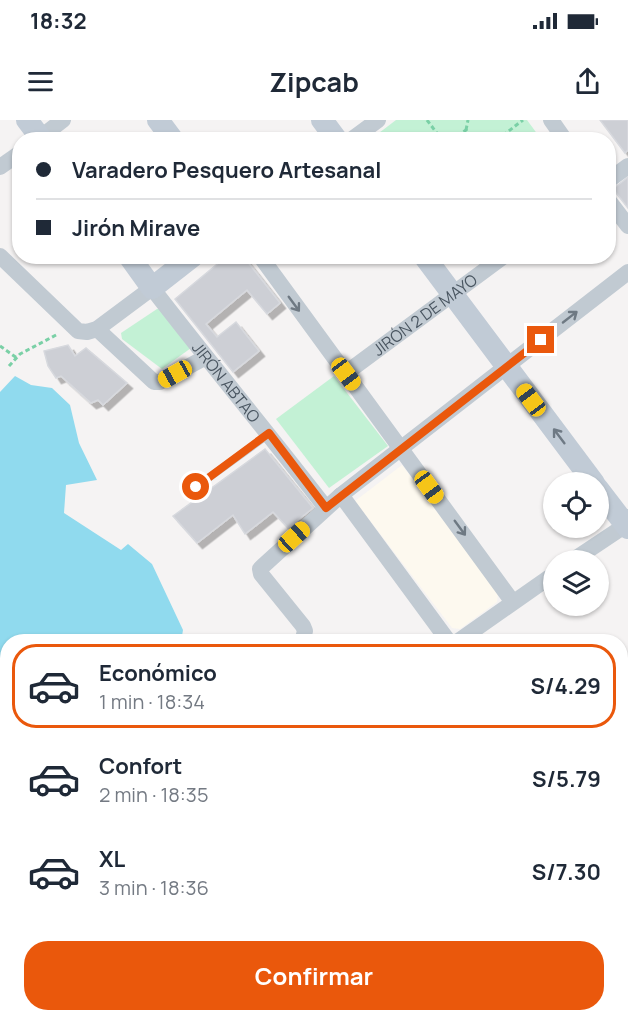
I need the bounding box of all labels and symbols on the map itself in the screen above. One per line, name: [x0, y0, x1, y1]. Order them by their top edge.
street label: JIRÓN 2 DE MAYO: [368, 268, 482, 361]
one-way arrow: [288, 295, 301, 311]
one-way arrow: [562, 310, 578, 323]
route end: [527, 326, 554, 353]
street label: JIRÓN ABTAO: [187, 337, 265, 427]
car: [328, 354, 364, 394]
car: [155, 357, 195, 391]
car: [513, 380, 549, 420]
one-way arrow: [552, 429, 565, 445]
car: [411, 467, 447, 507]
route start: [182, 473, 209, 500]
car: [275, 518, 313, 556]
one-way arrow: [453, 520, 466, 536]

